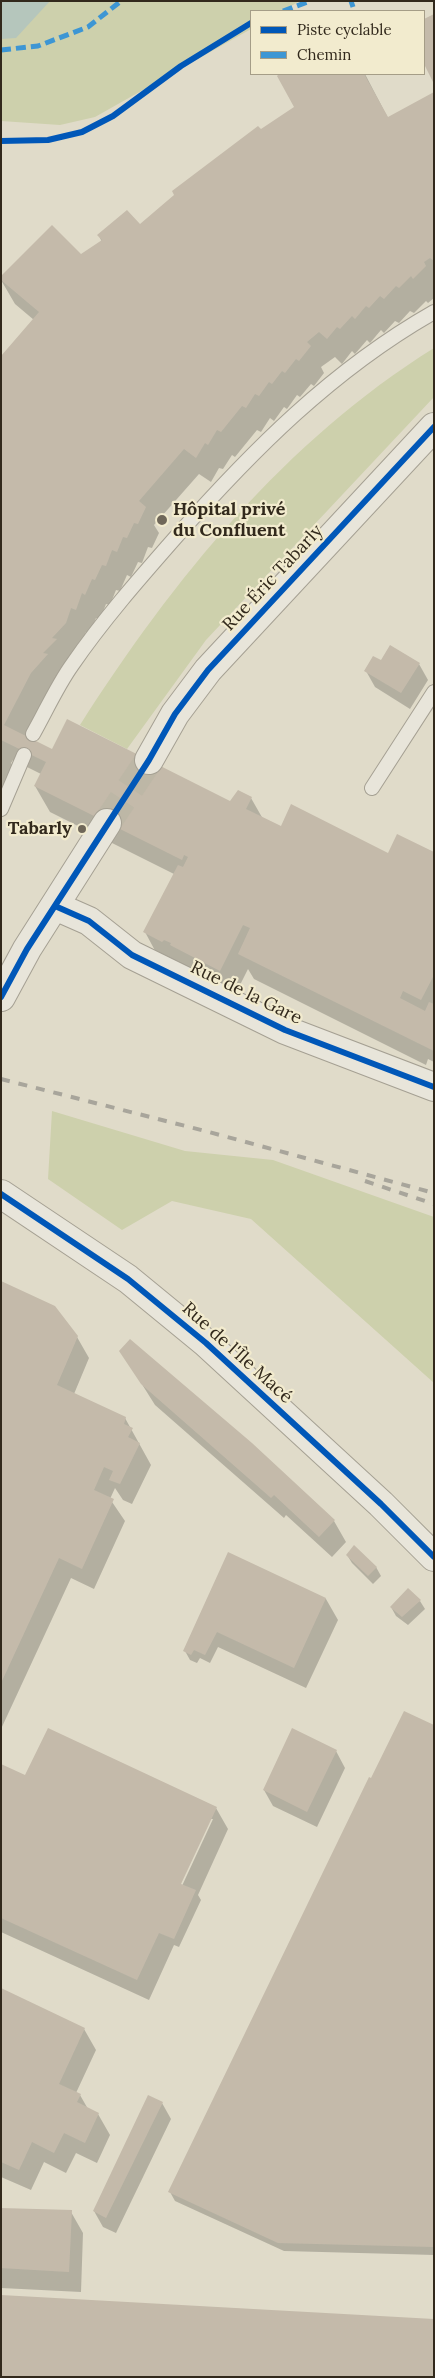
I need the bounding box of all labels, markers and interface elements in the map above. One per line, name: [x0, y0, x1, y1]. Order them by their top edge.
legend: [250, 10, 425, 75]
text: Piste cyclable: [297, 20, 392, 39]
text: Chemin: [297, 45, 351, 64]
place label: Hôpital privé du Confluent: [173, 499, 285, 542]
marker: Hôpital privé du Confluent: [155, 513, 169, 527]
street label: Rue Éric Tabarly: [218, 521, 328, 635]
place label: Tabarly: [8, 818, 72, 840]
marker: Tabarly: [76, 823, 88, 835]
street label: Rue de la Gare: [187, 957, 305, 1029]
street label: Rue de l'Île Macé: [177, 1298, 297, 1408]

